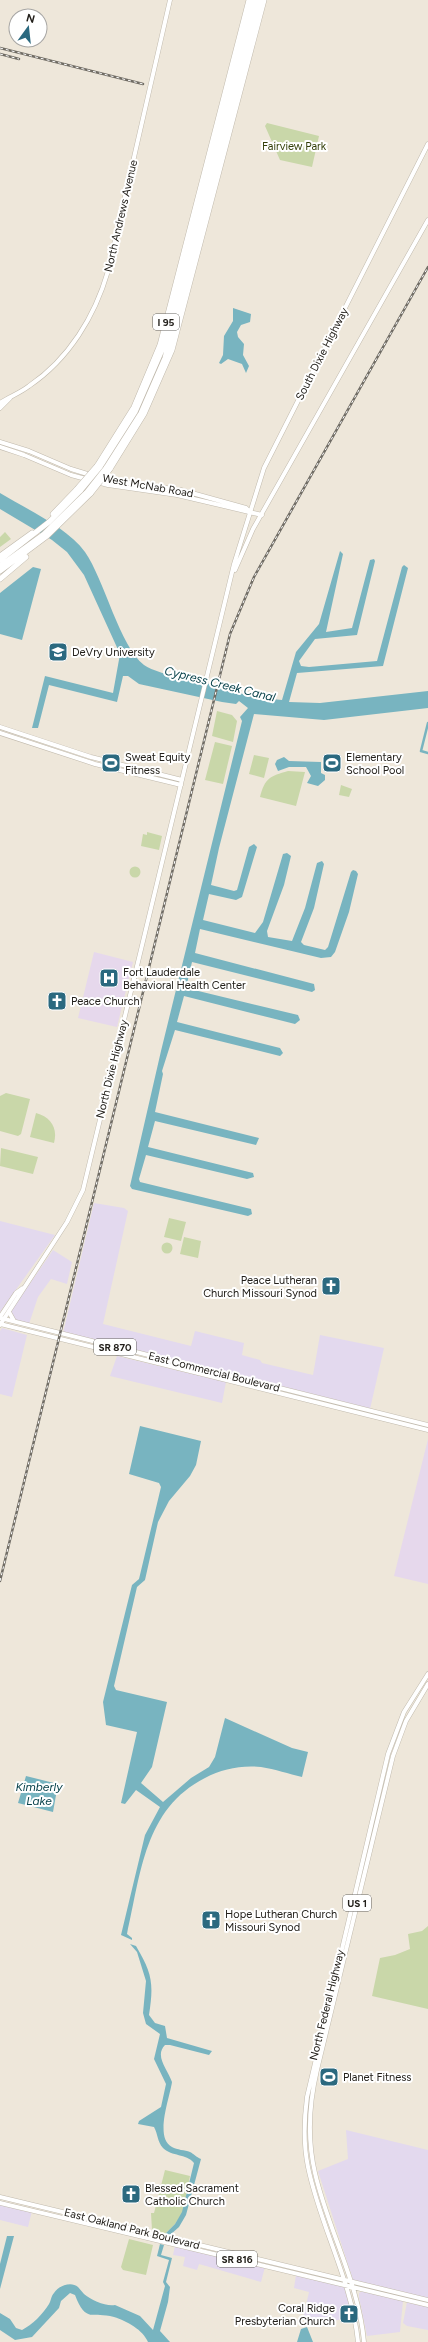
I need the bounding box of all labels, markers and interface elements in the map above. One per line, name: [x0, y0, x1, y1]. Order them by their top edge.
north arrow: [8, 8, 48, 48]
text: N: [25, 11, 36, 26]
park label: Fairview Park: [262, 140, 327, 153]
street label: North Andrews Avenue: [102, 159, 140, 273]
street label: South Dixie Highway: [293, 305, 351, 402]
road number: I 95: [153, 314, 179, 330]
street label: West McNab Road: [102, 472, 194, 500]
school or university icon: DeVry University: [47, 641, 69, 663]
place label: DeVry University: [72, 646, 155, 659]
water label: Cypress Creek Canal: [163, 663, 277, 705]
place label: Sweat Equity Fitness: [125, 751, 190, 777]
place label: Elementary School Pool: [346, 751, 404, 777]
sports icon: Sweat Equity Fitness: [100, 752, 122, 774]
sports icon: Elementary School Pool: [321, 752, 343, 774]
place label: Fort Lauderdale Behavioral Health Center: [123, 966, 246, 992]
hospital icon: Fort Lauderdale Behavioral Health Center: [98, 967, 120, 989]
church icon: Peace Church: [46, 990, 68, 1012]
place label: Peace Church: [71, 995, 140, 1008]
street label: North Dixie Highway: [93, 1018, 131, 1120]
place label: Peace Lutheran Church Missouri Synod: [203, 1274, 317, 1300]
church icon: Peace Lutheran Church Missouri Synod: [320, 1275, 342, 1297]
road number: SR 870: [94, 1339, 136, 1355]
street label: East Commercial Boulevard: [147, 1349, 281, 1395]
water label: Kimberly Lake: [16, 1780, 63, 1808]
road number: US 1: [343, 1895, 371, 1911]
place label: Hope Lutheran Church Missouri Synod: [225, 1908, 337, 1934]
church icon: Hope Lutheran Church Missouri Synod: [200, 1909, 222, 1931]
street label: North Federal Highway: [307, 1948, 347, 2062]
sports icon: Planet Fitness: [318, 2066, 340, 2088]
place label: Planet Fitness: [343, 2071, 412, 2084]
place label: Blessed Sacrament Catholic Church: [145, 2182, 239, 2208]
church icon: Blessed Sacrament Catholic Church: [120, 2183, 142, 2205]
street label: East Oakland Park Boulevard: [63, 2206, 201, 2252]
road number: SR 816: [217, 2251, 257, 2267]
place label: Coral Ridge Presbyterian Church: [235, 2302, 335, 2328]
church icon: Coral Ridge Presbyterian Church: [338, 2303, 360, 2325]

